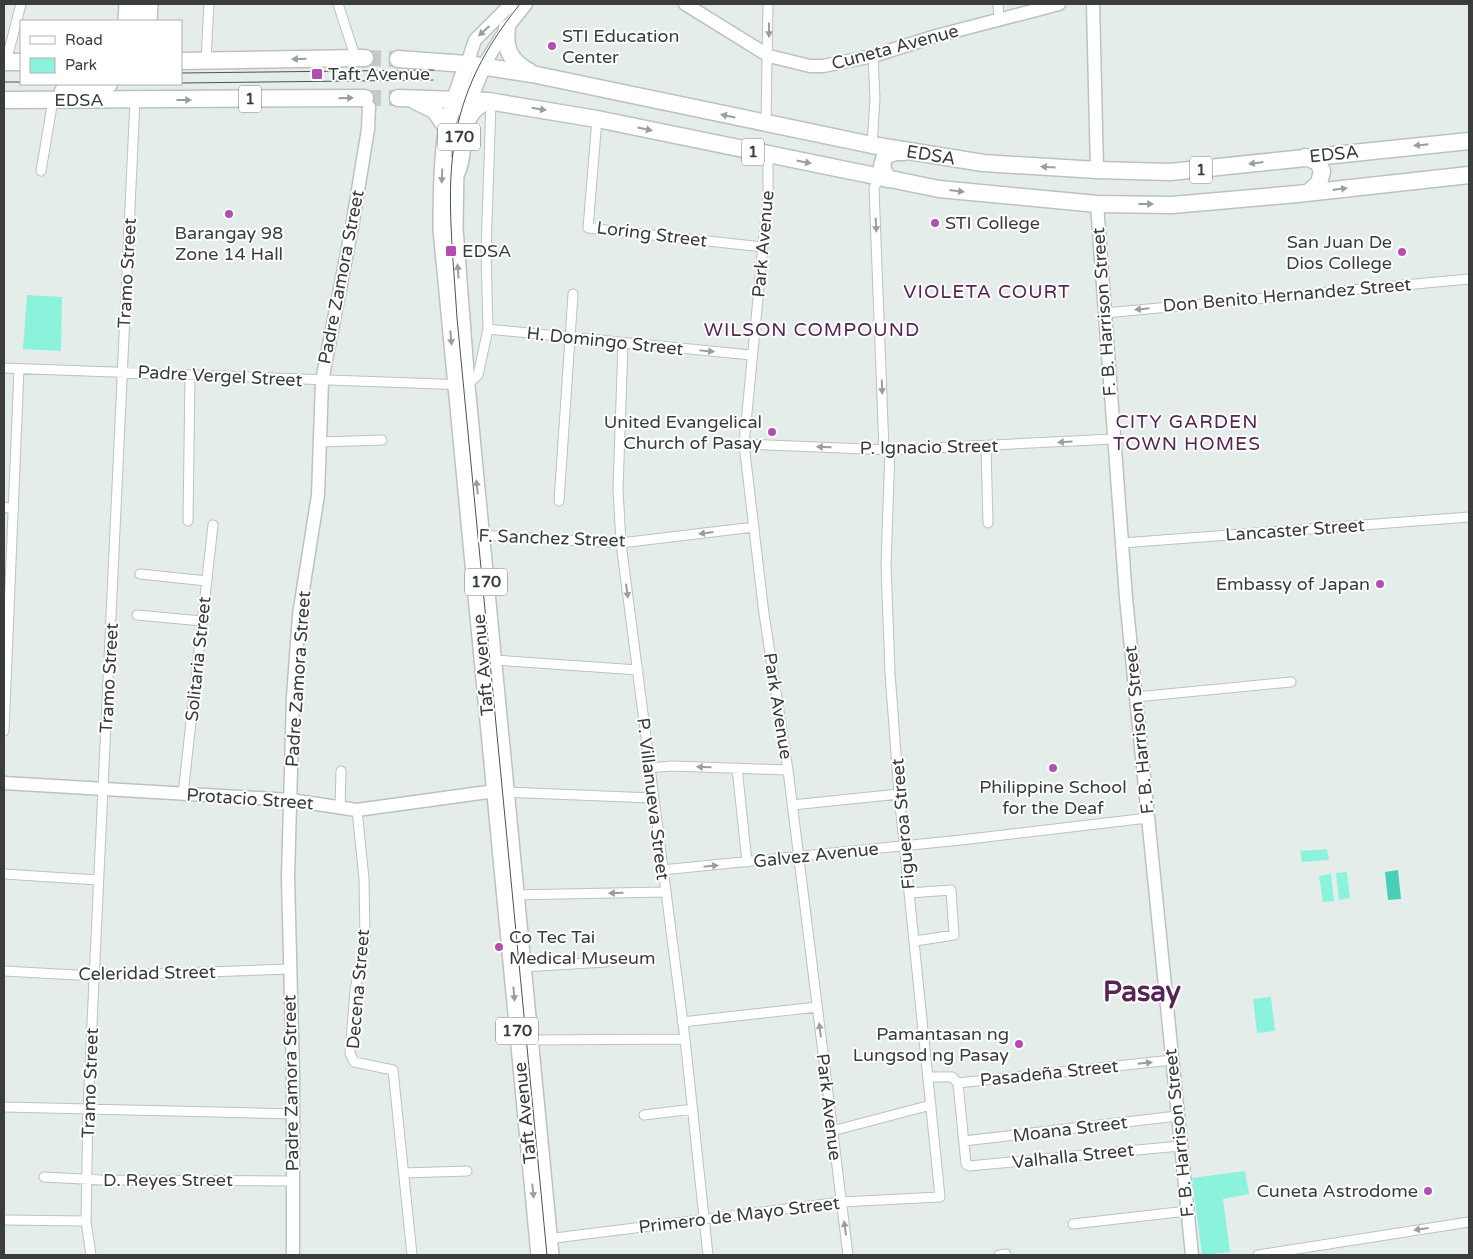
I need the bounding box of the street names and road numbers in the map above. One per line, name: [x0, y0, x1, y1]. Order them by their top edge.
street label: Cuneta Avenue: [829, 19, 961, 75]
road number: 1: [239, 86, 261, 112]
street label: EDSA: [54, 89, 104, 111]
road number: 170: [438, 124, 480, 150]
road number: 1: [742, 138, 764, 166]
street label: EDSA: [905, 140, 957, 170]
street label: EDSA: [1308, 140, 1360, 168]
road number: 1: [1190, 156, 1212, 184]
street label: Padre Zamora Street: [313, 188, 369, 366]
street label: Park Avenue: [747, 189, 779, 299]
street label: Loring Street: [596, 216, 709, 252]
street label: Tramo Street: [113, 217, 141, 329]
street label: F. B. Harrison Street: [1087, 227, 1121, 397]
street label: Don Benito Hernandez Street: [1162, 273, 1412, 317]
street label: H. Domingo Street: [526, 322, 685, 360]
street label: Padre Vergel Street: [137, 361, 303, 391]
street label: P. Ignacio Street: [860, 435, 999, 459]
street label: Lancaster Street: [1225, 514, 1366, 546]
street label: F. Sanchez Street: [478, 524, 626, 552]
road number: 170: [465, 568, 507, 596]
street label: Padre Zamora Street: [281, 590, 315, 768]
street label: Solitaria Street: [180, 595, 216, 723]
street label: Taft Avenue: [468, 613, 498, 717]
street label: Tramo Street: [95, 622, 123, 734]
street label: F. B. Harrison Street: [1119, 644, 1159, 815]
street label: Park Avenue: [759, 651, 797, 761]
street label: P. Villanueva Street: [632, 716, 674, 882]
street label: Figueroa Street: [886, 757, 920, 890]
street label: Protacio Street: [186, 784, 315, 814]
street label: Galvez Avenue: [752, 837, 880, 873]
street label: Decena Street: [342, 928, 374, 1050]
street label: Celeridad Street: [78, 961, 216, 985]
street label: Padre Zamora Street: [278, 994, 304, 1172]
road number: 170: [496, 1018, 538, 1044]
street label: Tramo Street: [77, 1027, 103, 1139]
street label: F. B. Harrison Street: [1159, 1047, 1199, 1218]
street label: Park Avenue: [812, 1052, 846, 1162]
street label: Pasadeña Street: [979, 1055, 1120, 1091]
street label: Taft Avenue: [509, 1061, 541, 1165]
street label: Moana Street: [1011, 1111, 1129, 1147]
street label: Valhalla Street: [1011, 1139, 1135, 1173]
street label: D. Reyes Street: [103, 1169, 233, 1191]
street label: Primero de Mayo Street: [637, 1192, 841, 1238]

